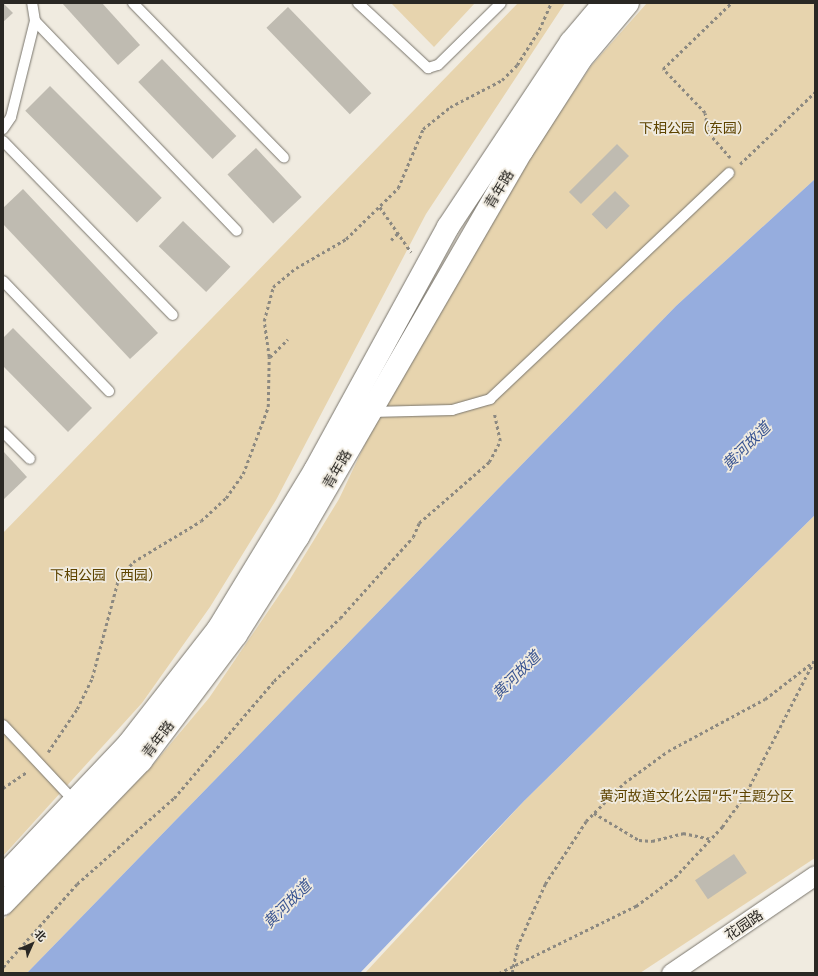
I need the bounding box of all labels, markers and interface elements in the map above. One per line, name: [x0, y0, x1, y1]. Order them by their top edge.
park label: 下相公园（东园）: [639, 120, 751, 136]
street label: 青年路: [481, 167, 517, 211]
water label: 黄河故道: [718, 418, 774, 474]
street label: 青年路: [319, 447, 355, 491]
park label: 下相公园（西园）: [50, 567, 162, 583]
water label: 黄河故道: [488, 647, 544, 703]
street label: 青年路: [139, 717, 177, 761]
park label: 黄河故道文化公园“乐”主题分区: [600, 788, 794, 804]
water label: 黄河故道: [259, 876, 315, 932]
street label: 花园路: [722, 906, 766, 944]
north arrow: [12, 924, 52, 964]
text: 北: [32, 927, 49, 944]

